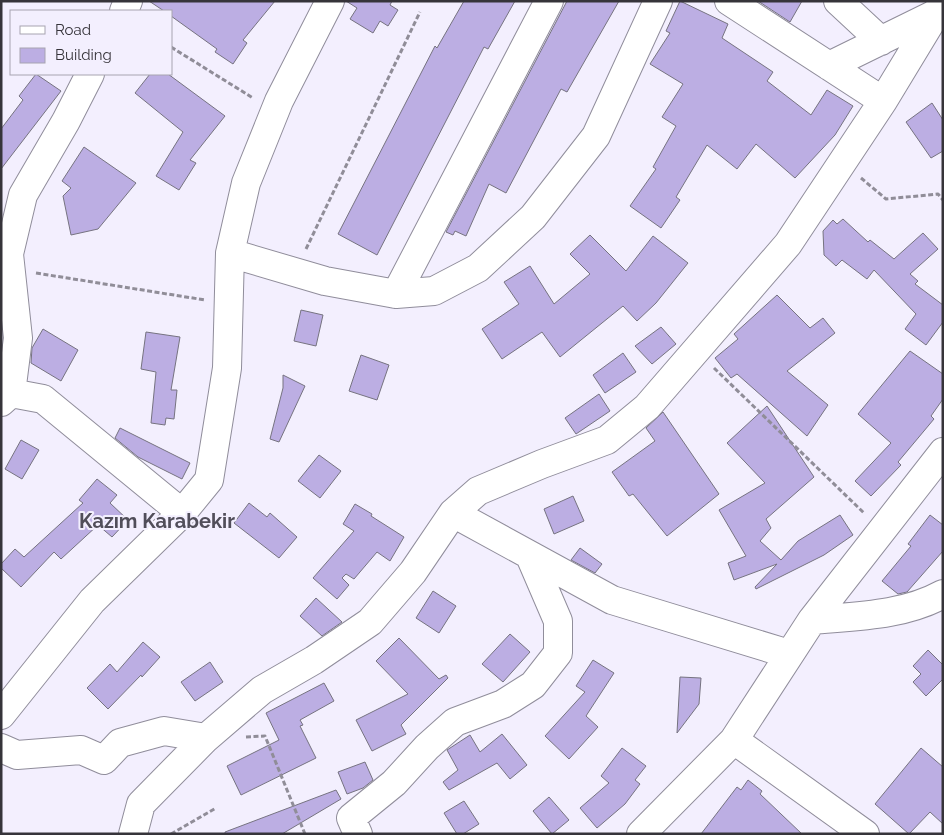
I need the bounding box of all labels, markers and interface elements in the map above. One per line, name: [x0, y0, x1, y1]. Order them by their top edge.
legend: [10, 10, 172, 75]
text: Road: [55, 21, 91, 39]
text: Building: [55, 46, 112, 64]
district label: Kazım Karabekir: [79, 509, 235, 533]

